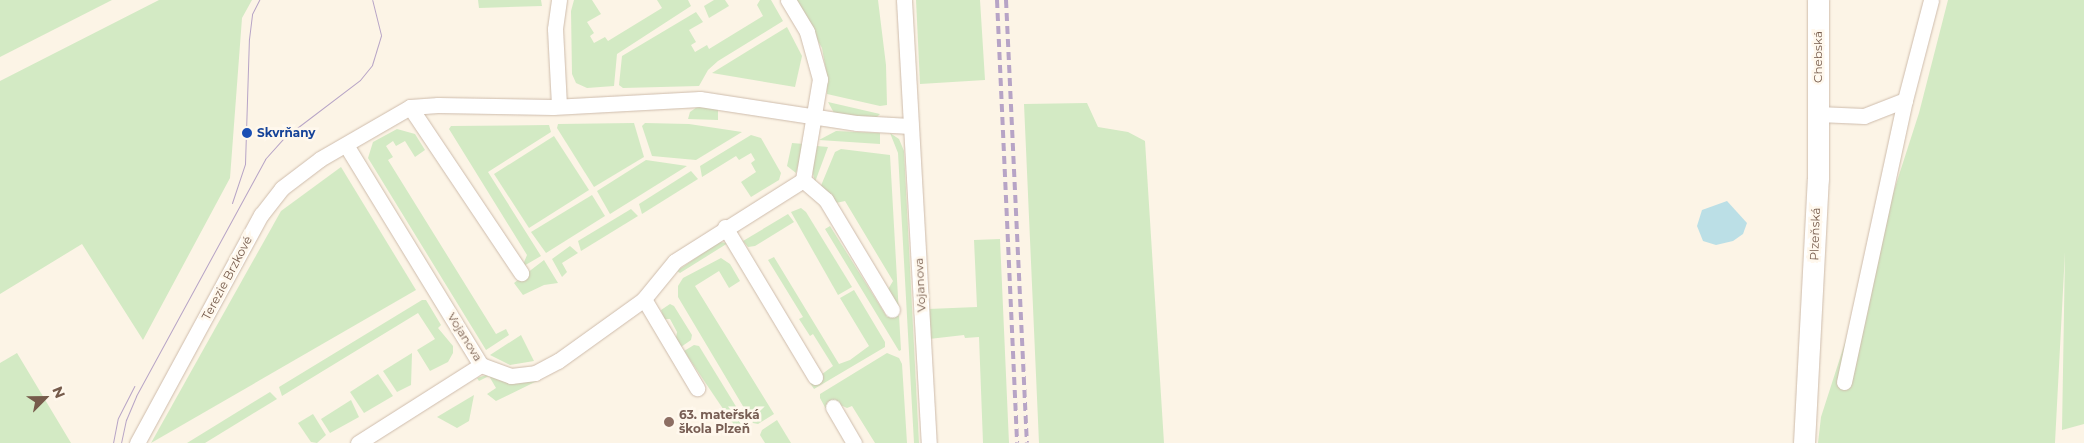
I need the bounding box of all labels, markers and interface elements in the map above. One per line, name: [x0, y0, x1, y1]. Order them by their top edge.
street label: Chebská: [1811, 31, 1825, 83]
place label: Skvrňany: [257, 126, 315, 140]
marker: Skvrňany: [241, 127, 253, 139]
street label: Plzeňská: [1807, 207, 1823, 261]
street label: Terezie Brzkové: [199, 234, 255, 322]
street label: Vojanova: [911, 257, 929, 313]
street label: Vojanova: [444, 310, 486, 364]
north arrow: [20, 373, 70, 423]
text: N: [48, 383, 69, 401]
place label: 63. mateřská škola Plzeň: [679, 408, 760, 436]
marker: 63. mateřská škola Plzeň: [663, 416, 675, 428]

